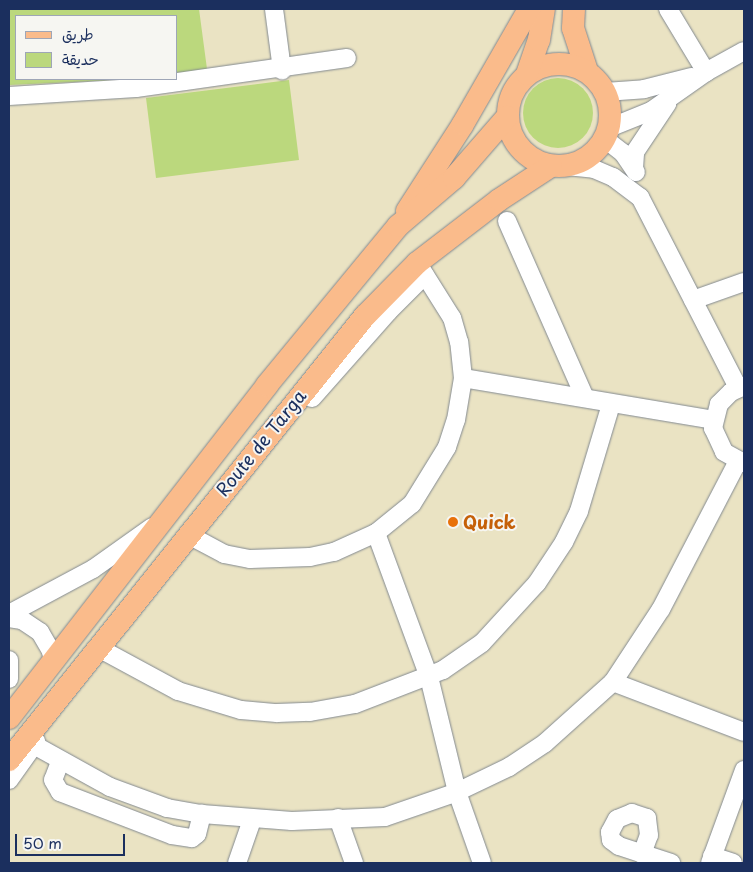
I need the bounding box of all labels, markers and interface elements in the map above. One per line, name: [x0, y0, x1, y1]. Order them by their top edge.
legend: [15, 15, 178, 80]
text: طريق: [62, 22, 94, 45]
text: حديقة: [62, 47, 99, 70]
street label: Route de Targa: [211, 385, 311, 501]
place label: Quick: [463, 511, 516, 533]
marker: Quick: [447, 516, 459, 528]
scale bar: [18, 824, 128, 856]
text: 50 m: [23, 831, 62, 854]

